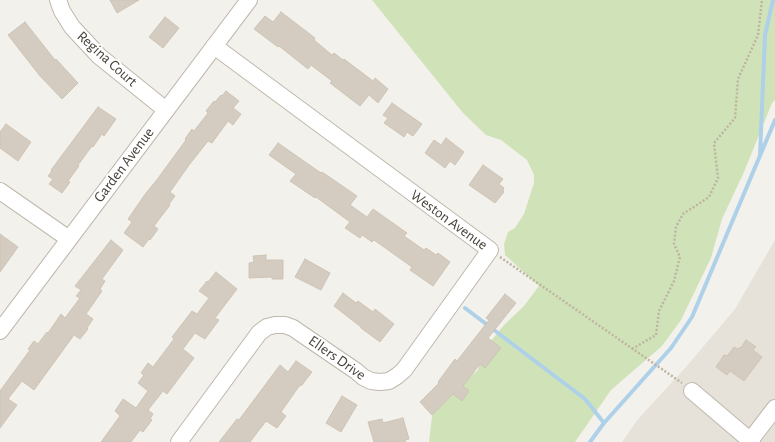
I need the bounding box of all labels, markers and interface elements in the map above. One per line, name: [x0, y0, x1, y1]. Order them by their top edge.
street label: Regina Court: [73, 27, 141, 91]
street label: Garden Avenue: [90, 124, 158, 206]
street label: Weston Avenue: [407, 186, 491, 254]
street label: Ellers Drive: [305, 332, 369, 384]

